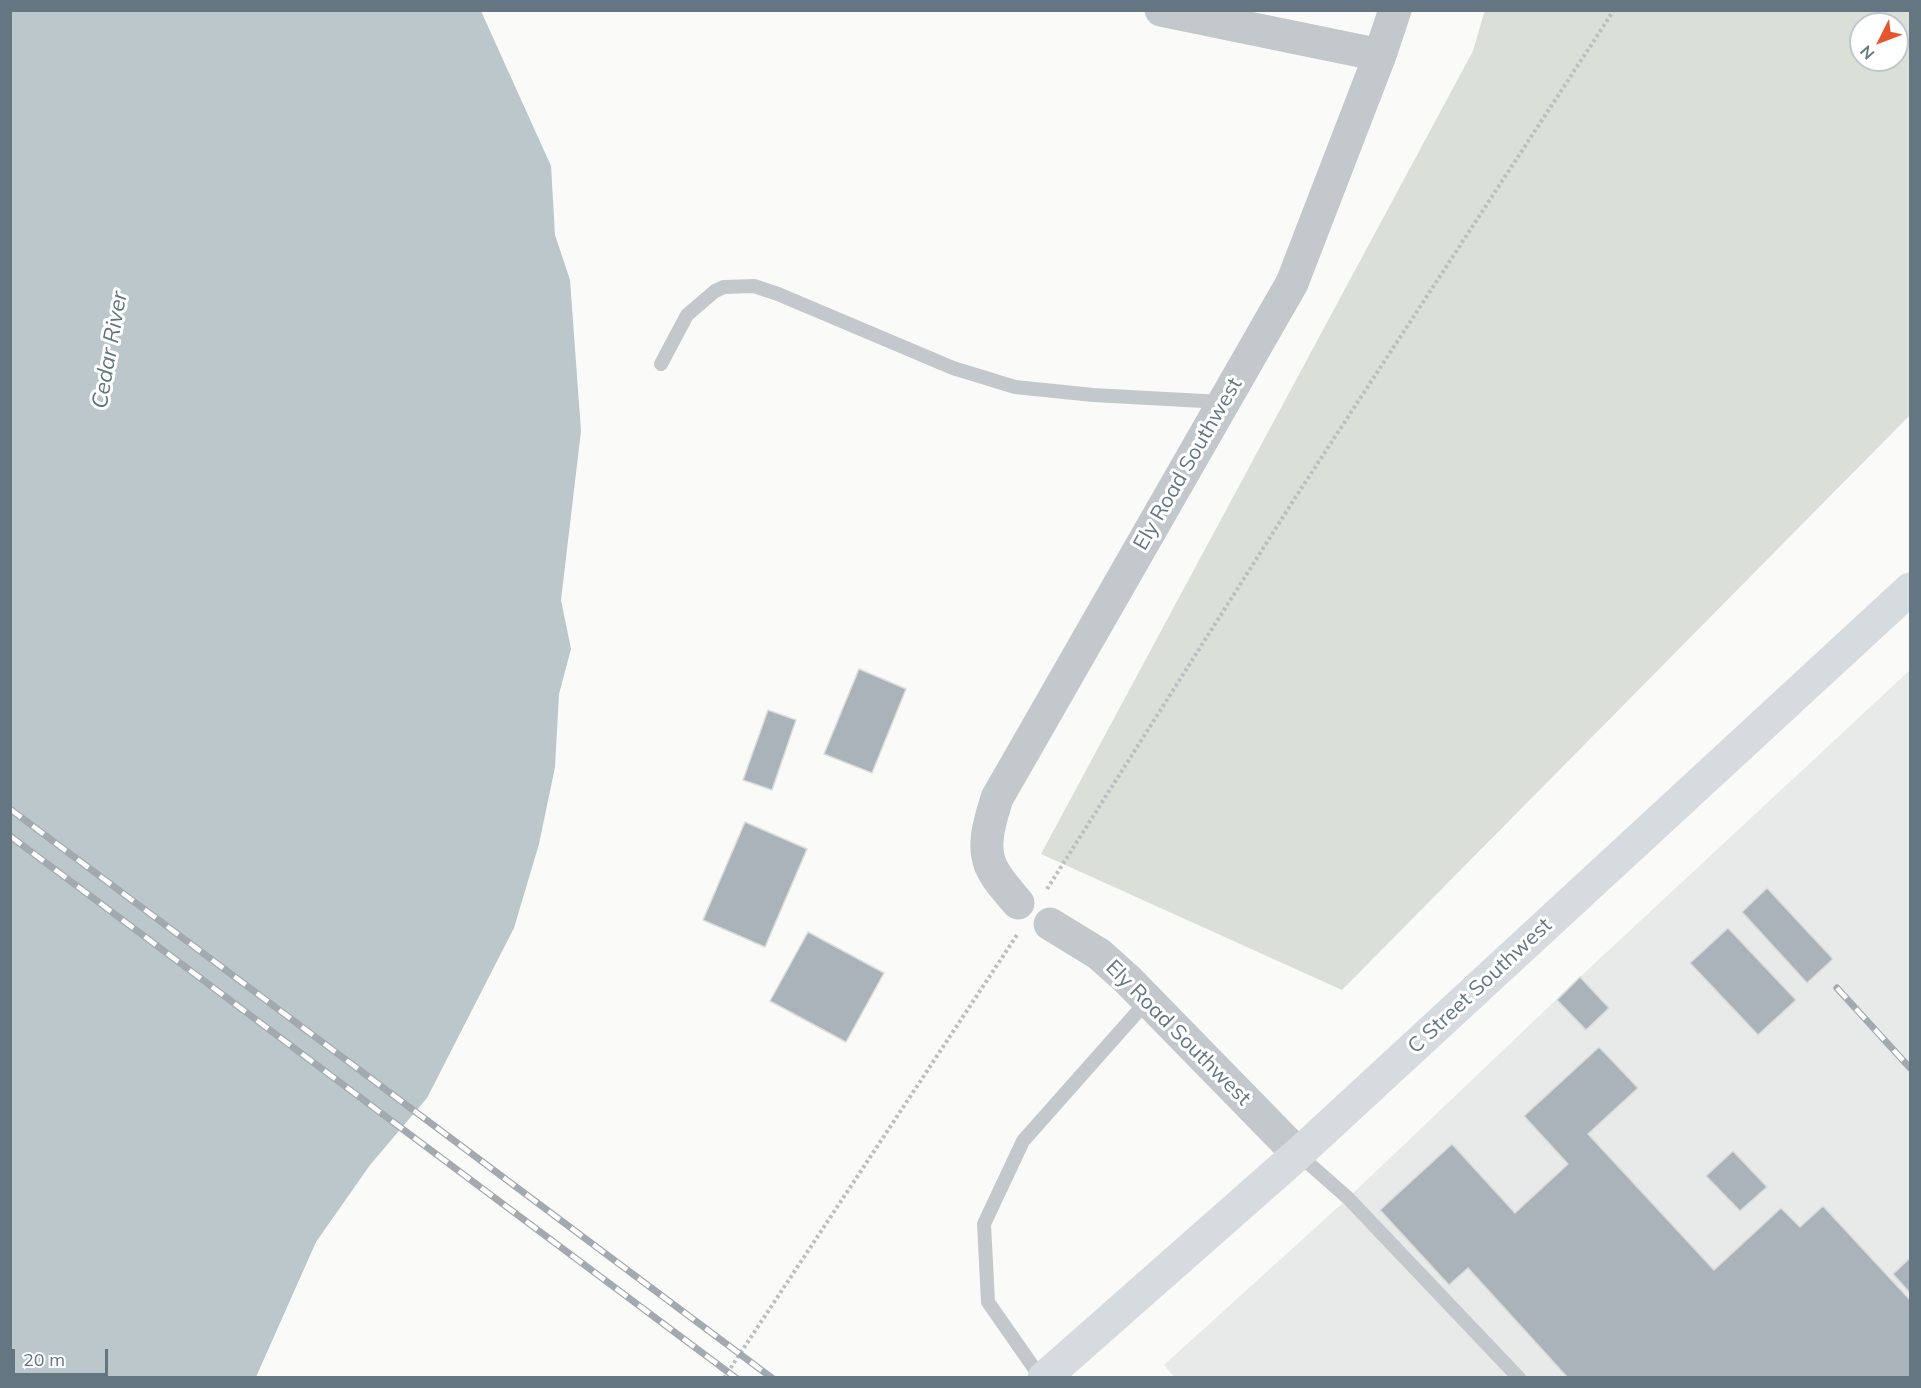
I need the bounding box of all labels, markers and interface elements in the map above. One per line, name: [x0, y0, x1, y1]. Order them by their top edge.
north arrow: [1849, 12, 1909, 72]
text: N: [1856, 42, 1879, 64]
water label: Cedar River: [87, 289, 133, 411]
street label: Ely Road Southwest: [1128, 373, 1248, 555]
street label: C Street Southwest: [1403, 913, 1557, 1059]
street label: Ely Road Southwest: [1100, 955, 1256, 1111]
scale bar: [15, 1337, 111, 1375]
text: 20 m: [23, 1348, 65, 1371]

